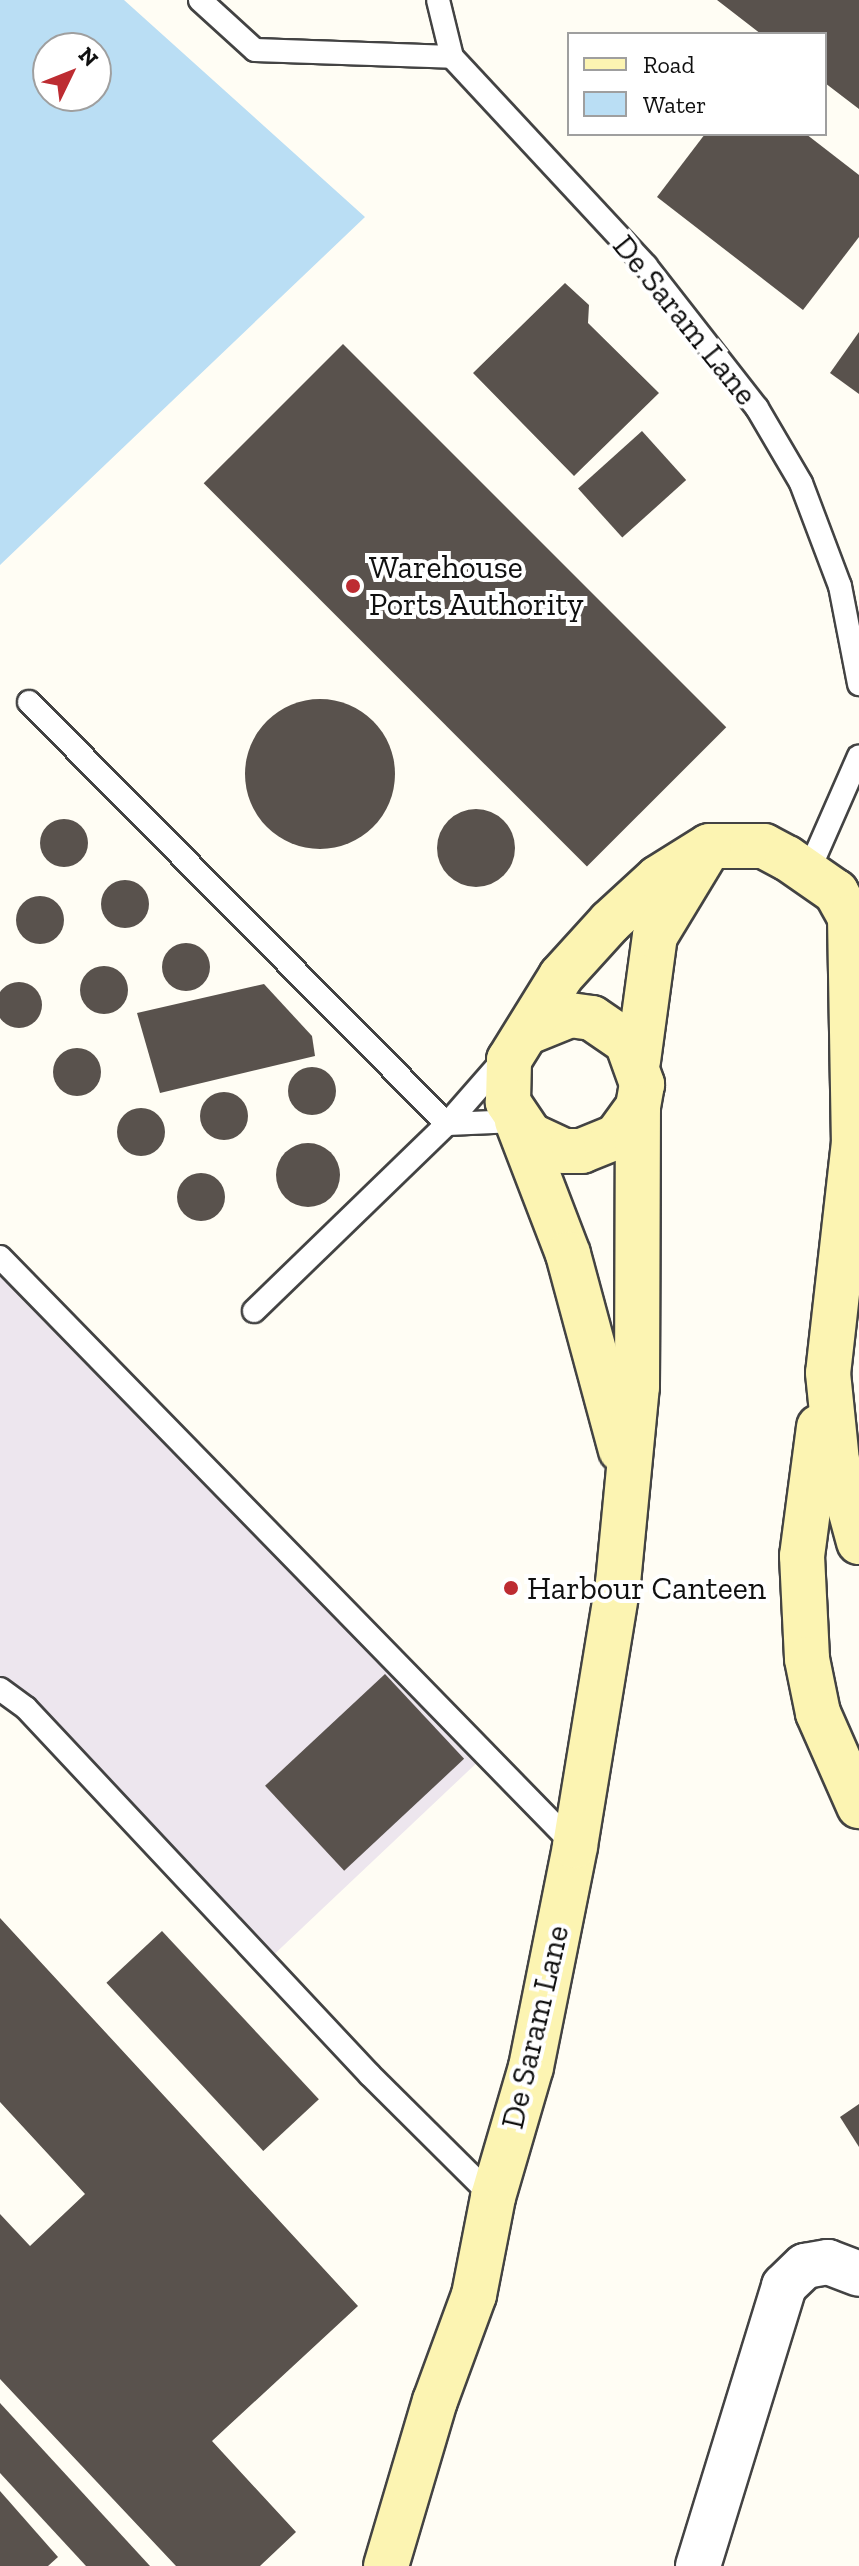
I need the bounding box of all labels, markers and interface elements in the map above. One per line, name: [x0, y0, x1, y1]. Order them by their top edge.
north arrow: [32, 32, 112, 112]
legend: [567, 32, 827, 136]
text: N: [73, 41, 104, 72]
text: Road: [643, 50, 695, 79]
text: Water: [643, 90, 706, 119]
street label: De Saram Lane: [605, 227, 765, 413]
place label: Warehouse Ports Authority: [369, 549, 585, 624]
marker: Warehouse Ports Authority: [344, 577, 362, 595]
place label: Harbour Canteen: [527, 1569, 767, 1607]
marker: Harbour Canteen: [502, 1579, 520, 1597]
street label: De Saram Lane: [493, 1922, 577, 2132]

